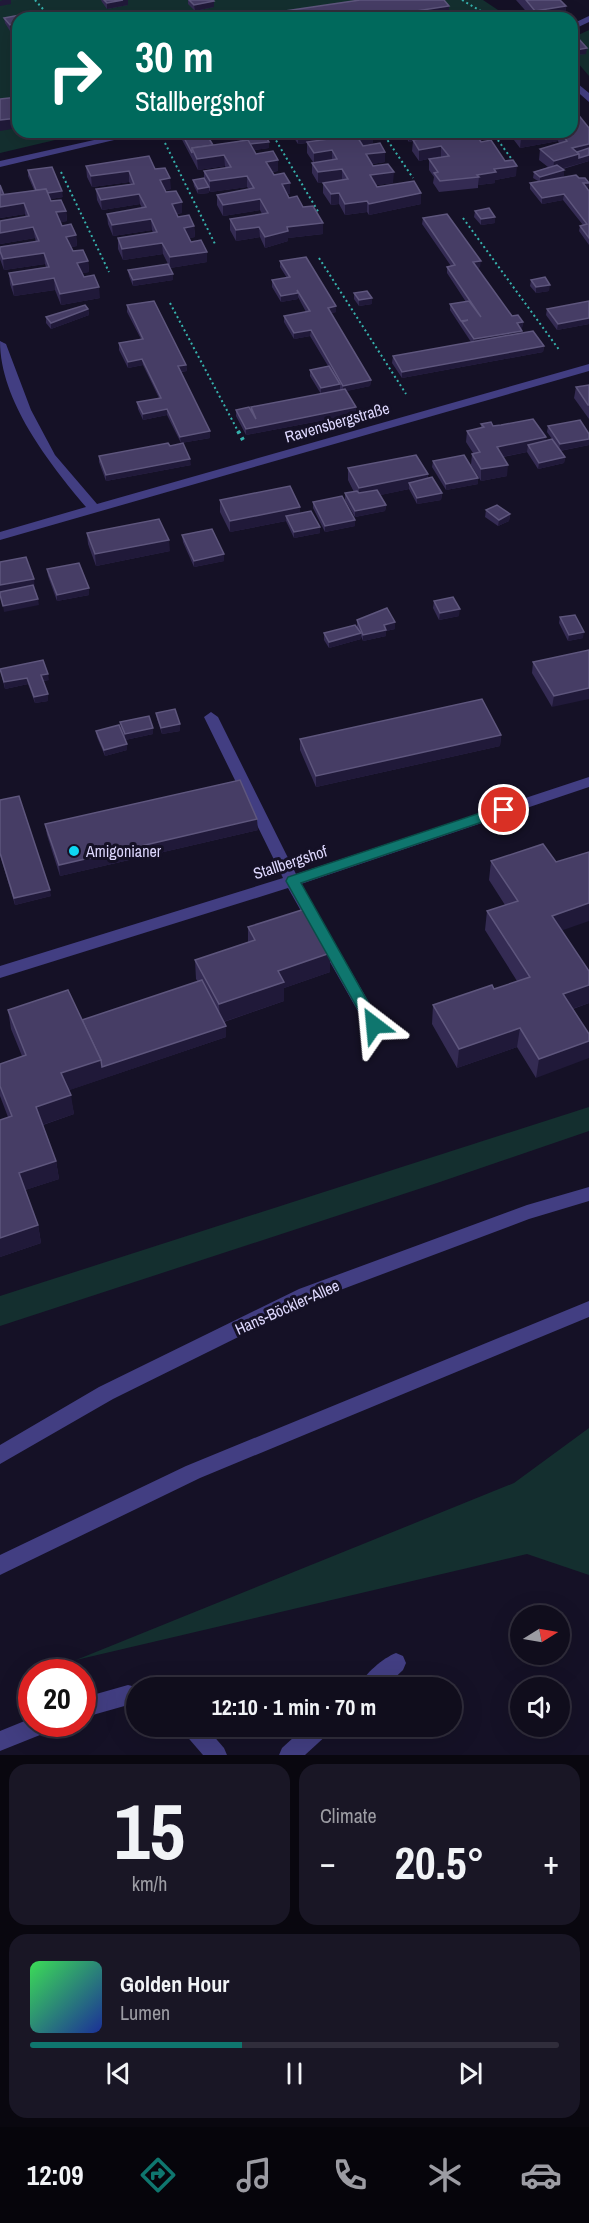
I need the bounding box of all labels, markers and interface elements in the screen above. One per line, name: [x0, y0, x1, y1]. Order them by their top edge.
text: 30 m: [135, 29, 214, 85]
icon: right: [36, 36, 114, 114]
text: Stallbergshof: [135, 83, 264, 119]
street label: Ravensbergstraße: [282, 397, 392, 447]
pin: [478, 784, 529, 835]
icon: arrive: [487, 793, 520, 826]
place label: Amigonianer: [85, 840, 162, 862]
street label: Stallbergshof: [250, 840, 330, 884]
marker: Amigonianer: [67, 844, 81, 858]
position arrow: [342, 993, 406, 1057]
street label: Hans-Böckler-Allee: [231, 1274, 343, 1340]
north arrow: [510, 1605, 570, 1665]
map controls: [510, 1605, 570, 1737]
speed limit sign: 20: [18, 1659, 96, 1737]
button: sound: [510, 1677, 570, 1737]
text: 12:10 · 1 min · 70 m: [212, 1692, 376, 1722]
text: 15: [114, 1778, 185, 1883]
text: Climate: [320, 1802, 377, 1829]
text: 20.5°: [395, 1832, 484, 1893]
text: −: [320, 1840, 336, 1884]
text: +: [543, 1840, 559, 1884]
text: km/h: [132, 1870, 167, 1897]
text: Golden Hour: [120, 1969, 229, 1999]
text: Lumen: [120, 1999, 170, 2026]
icon: previous: [102, 2057, 135, 2090]
icon: pause: [278, 2057, 311, 2090]
icon: next: [454, 2057, 487, 2090]
icon: directions: [137, 2154, 179, 2196]
icon: music: [233, 2154, 275, 2196]
icon: phone: [329, 2154, 371, 2196]
icon: climate: [424, 2154, 466, 2196]
icon: car: [520, 2154, 562, 2196]
text: 12:09: [27, 2157, 83, 2193]

